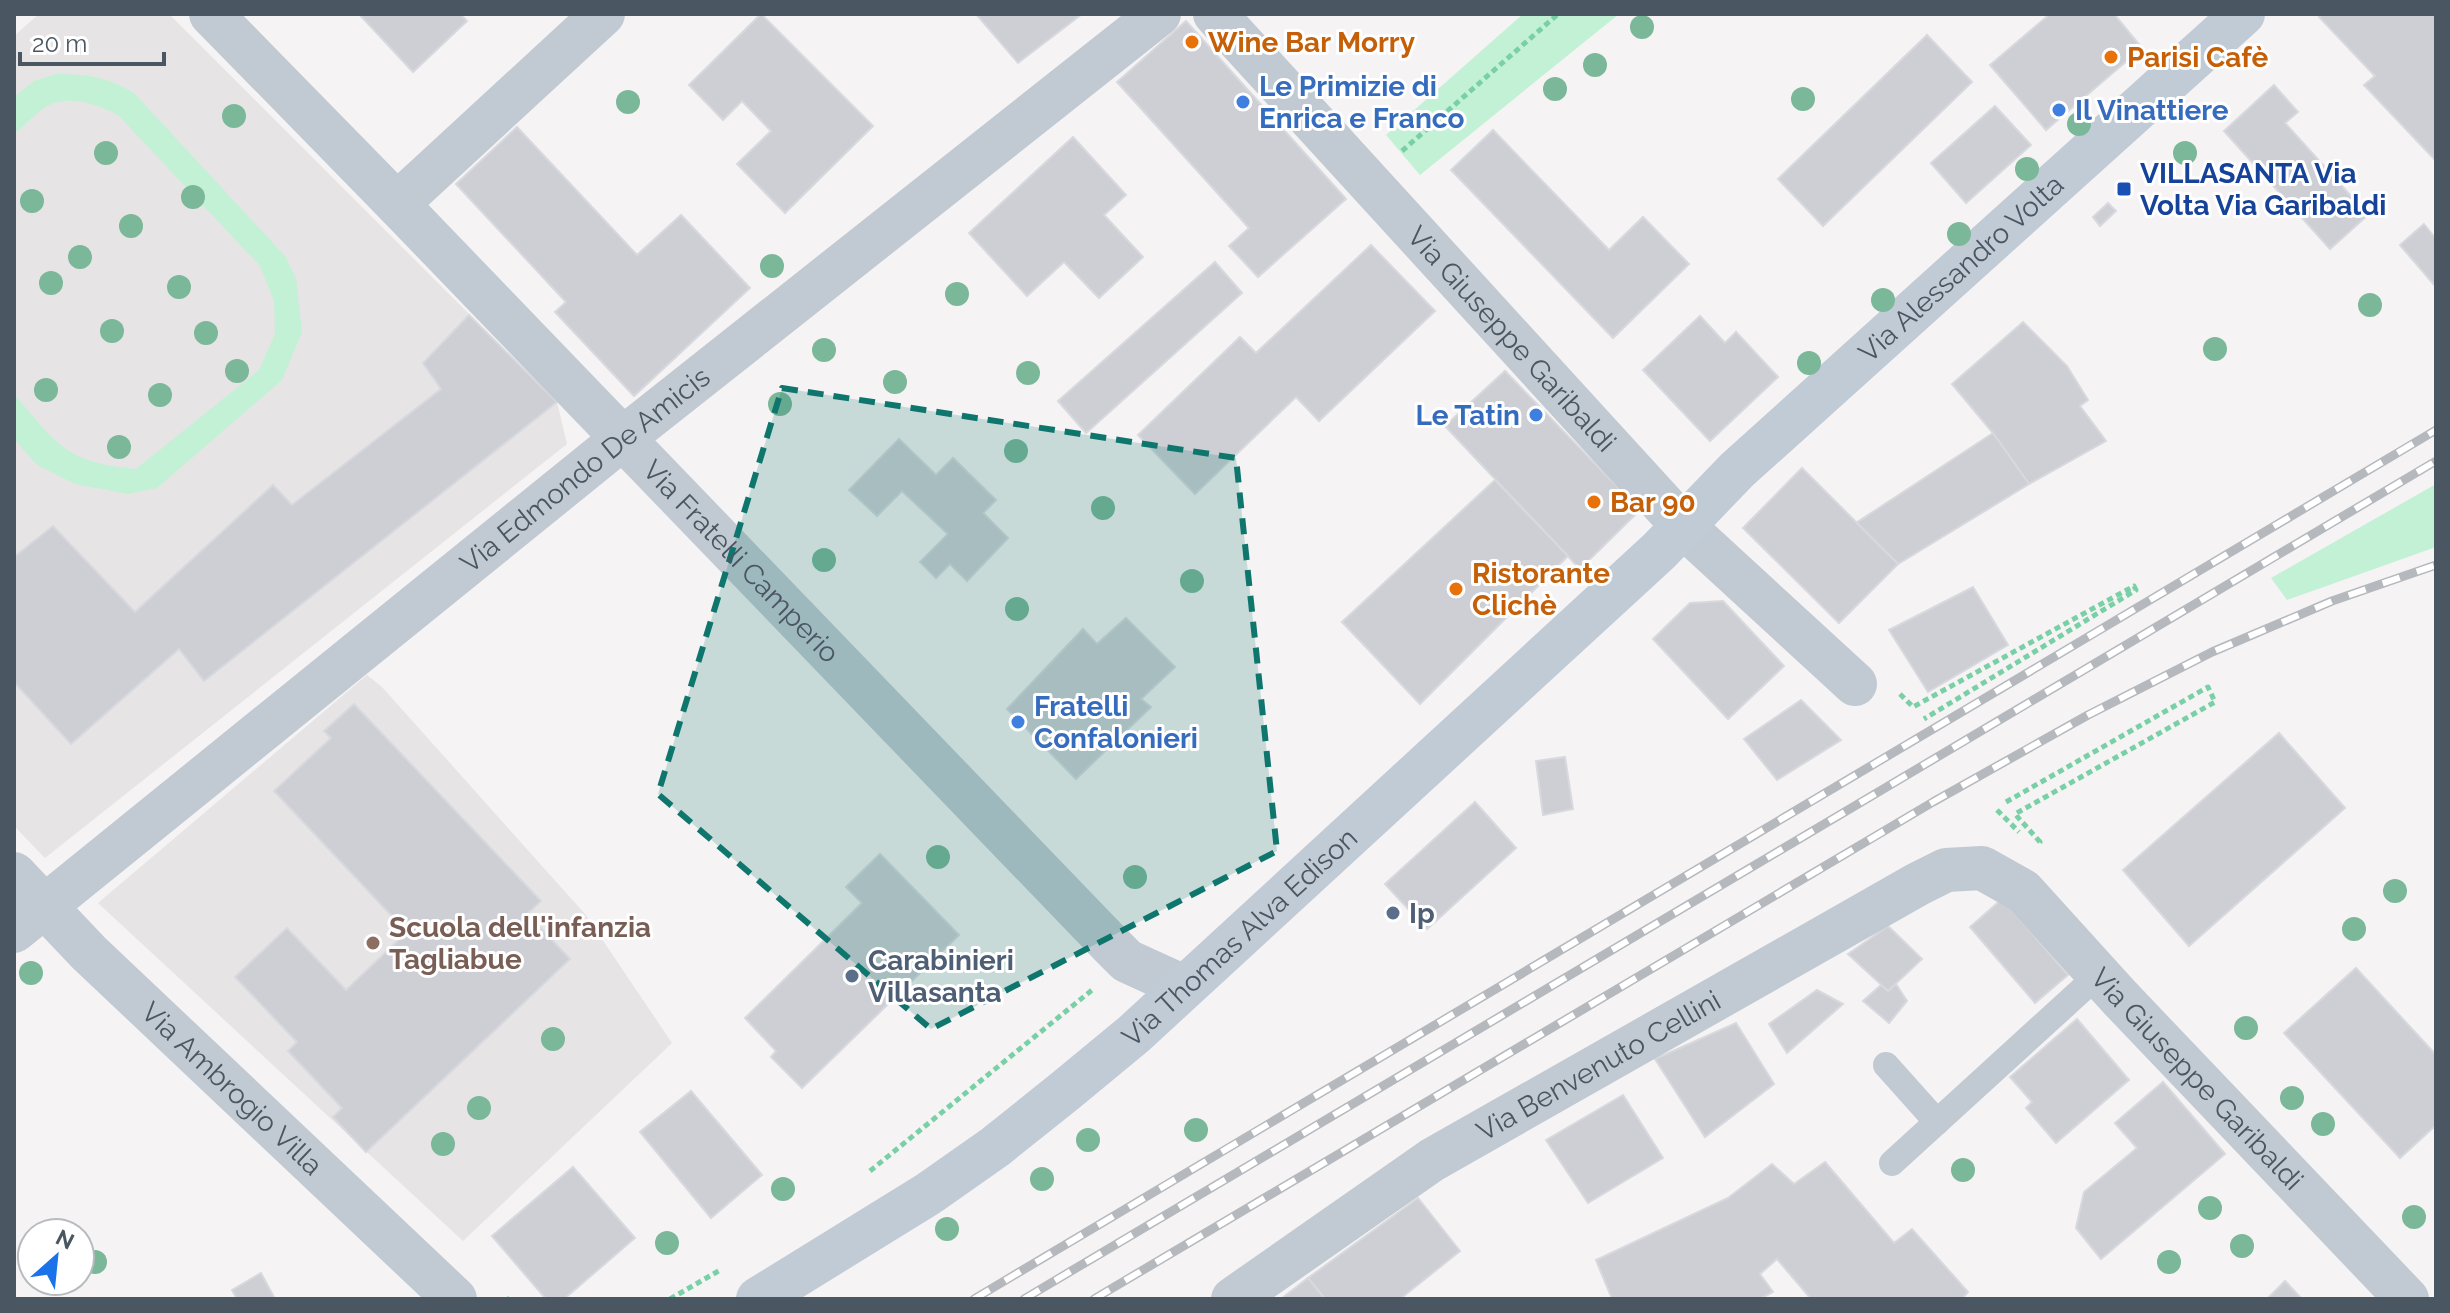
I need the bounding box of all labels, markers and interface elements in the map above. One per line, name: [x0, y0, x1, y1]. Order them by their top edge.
scale bar: [20, 16, 164, 66]
place label: Wine Bar Morry: [1208, 26, 1416, 59]
text: 20 m: [32, 29, 87, 58]
marker: Wine Bar Morry: [1183, 33, 1201, 51]
place label: Parisi Cafè: [2127, 41, 2268, 74]
marker: Parisi Cafè: [2102, 48, 2120, 66]
place label: Le Primizie di Enrica e Franco: [1259, 70, 1464, 135]
marker: Le Primizie di Enrica e Franco: [1234, 93, 1252, 111]
place label: Il Vinattiere: [2075, 94, 2229, 127]
marker: Il Vinattiere: [2050, 101, 2068, 119]
place label: VILLASANTA Via Volta Via Garibaldi: [2140, 157, 2386, 222]
street label: Via Alessandro Volta: [1852, 168, 2070, 369]
marker: VILLASANTA Via Volta Via Garibaldi: [2115, 180, 2133, 198]
street label: Via Giuseppe Garibaldi: [1400, 220, 1623, 459]
street label: Via Edmondo De Amicis: [454, 360, 716, 580]
place label: Le Tatin: [1415, 399, 1520, 432]
marker: Le Tatin: [1527, 406, 1545, 424]
street label: Via Fratelli Camperio: [636, 453, 846, 670]
place label: Bar 90: [1610, 486, 1696, 519]
marker: Bar 90: [1585, 493, 1603, 511]
place label: Ristorante Clichè: [1472, 557, 1610, 622]
marker: Ristorante Clichè: [1447, 580, 1465, 598]
place label: Fratelli Confalonieri: [1034, 690, 1198, 755]
marker: Fratelli Confalonieri: [1009, 713, 1027, 731]
street label: Via Thomas Alva Edison: [1116, 821, 1364, 1054]
place label: Ip: [1409, 897, 1435, 930]
marker: Ip: [1384, 904, 1402, 922]
place label: Scuola dell'infanzia Tagliabue: [389, 911, 651, 976]
marker: Scuola dell'infanzia Tagliabue: [364, 934, 382, 952]
place label: Carabinieri Villasanta: [868, 944, 1014, 1009]
street label: Via Giuseppe Garibaldi: [2084, 961, 2310, 1197]
marker: Carabinieri Villasanta: [843, 967, 861, 985]
street label: Via Benvenuto Cellini: [1471, 984, 1726, 1148]
street label: Via Ambrogio Villa: [135, 995, 329, 1182]
north arrow: [16, 1217, 96, 1297]
text: N: [52, 1224, 78, 1255]

